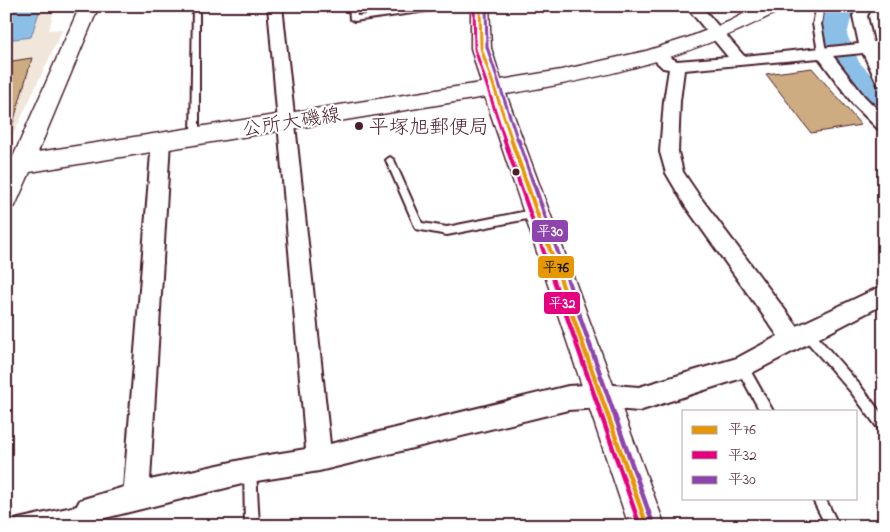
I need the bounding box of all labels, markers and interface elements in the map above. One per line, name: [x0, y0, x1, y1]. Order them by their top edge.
street label: 公所大磯線: [240, 101, 343, 146]
place label: 平塚旭郵便局: [369, 114, 489, 143]
marker: 平塚旭郵便局: [353, 120, 365, 132]
unlabelled marker: [511, 167, 521, 177]
line badge: 平30: [531, 219, 569, 243]
text: 平30: [537, 222, 563, 243]
line badge: 平76: [537, 255, 575, 279]
text: 平76: [543, 258, 570, 279]
line badge: 平32: [543, 291, 581, 315]
text: 平32: [549, 294, 575, 315]
legend: [682, 410, 858, 500]
text: 平76: [728, 419, 756, 441]
text: 平32: [728, 445, 757, 467]
text: 平30: [728, 469, 756, 491]

